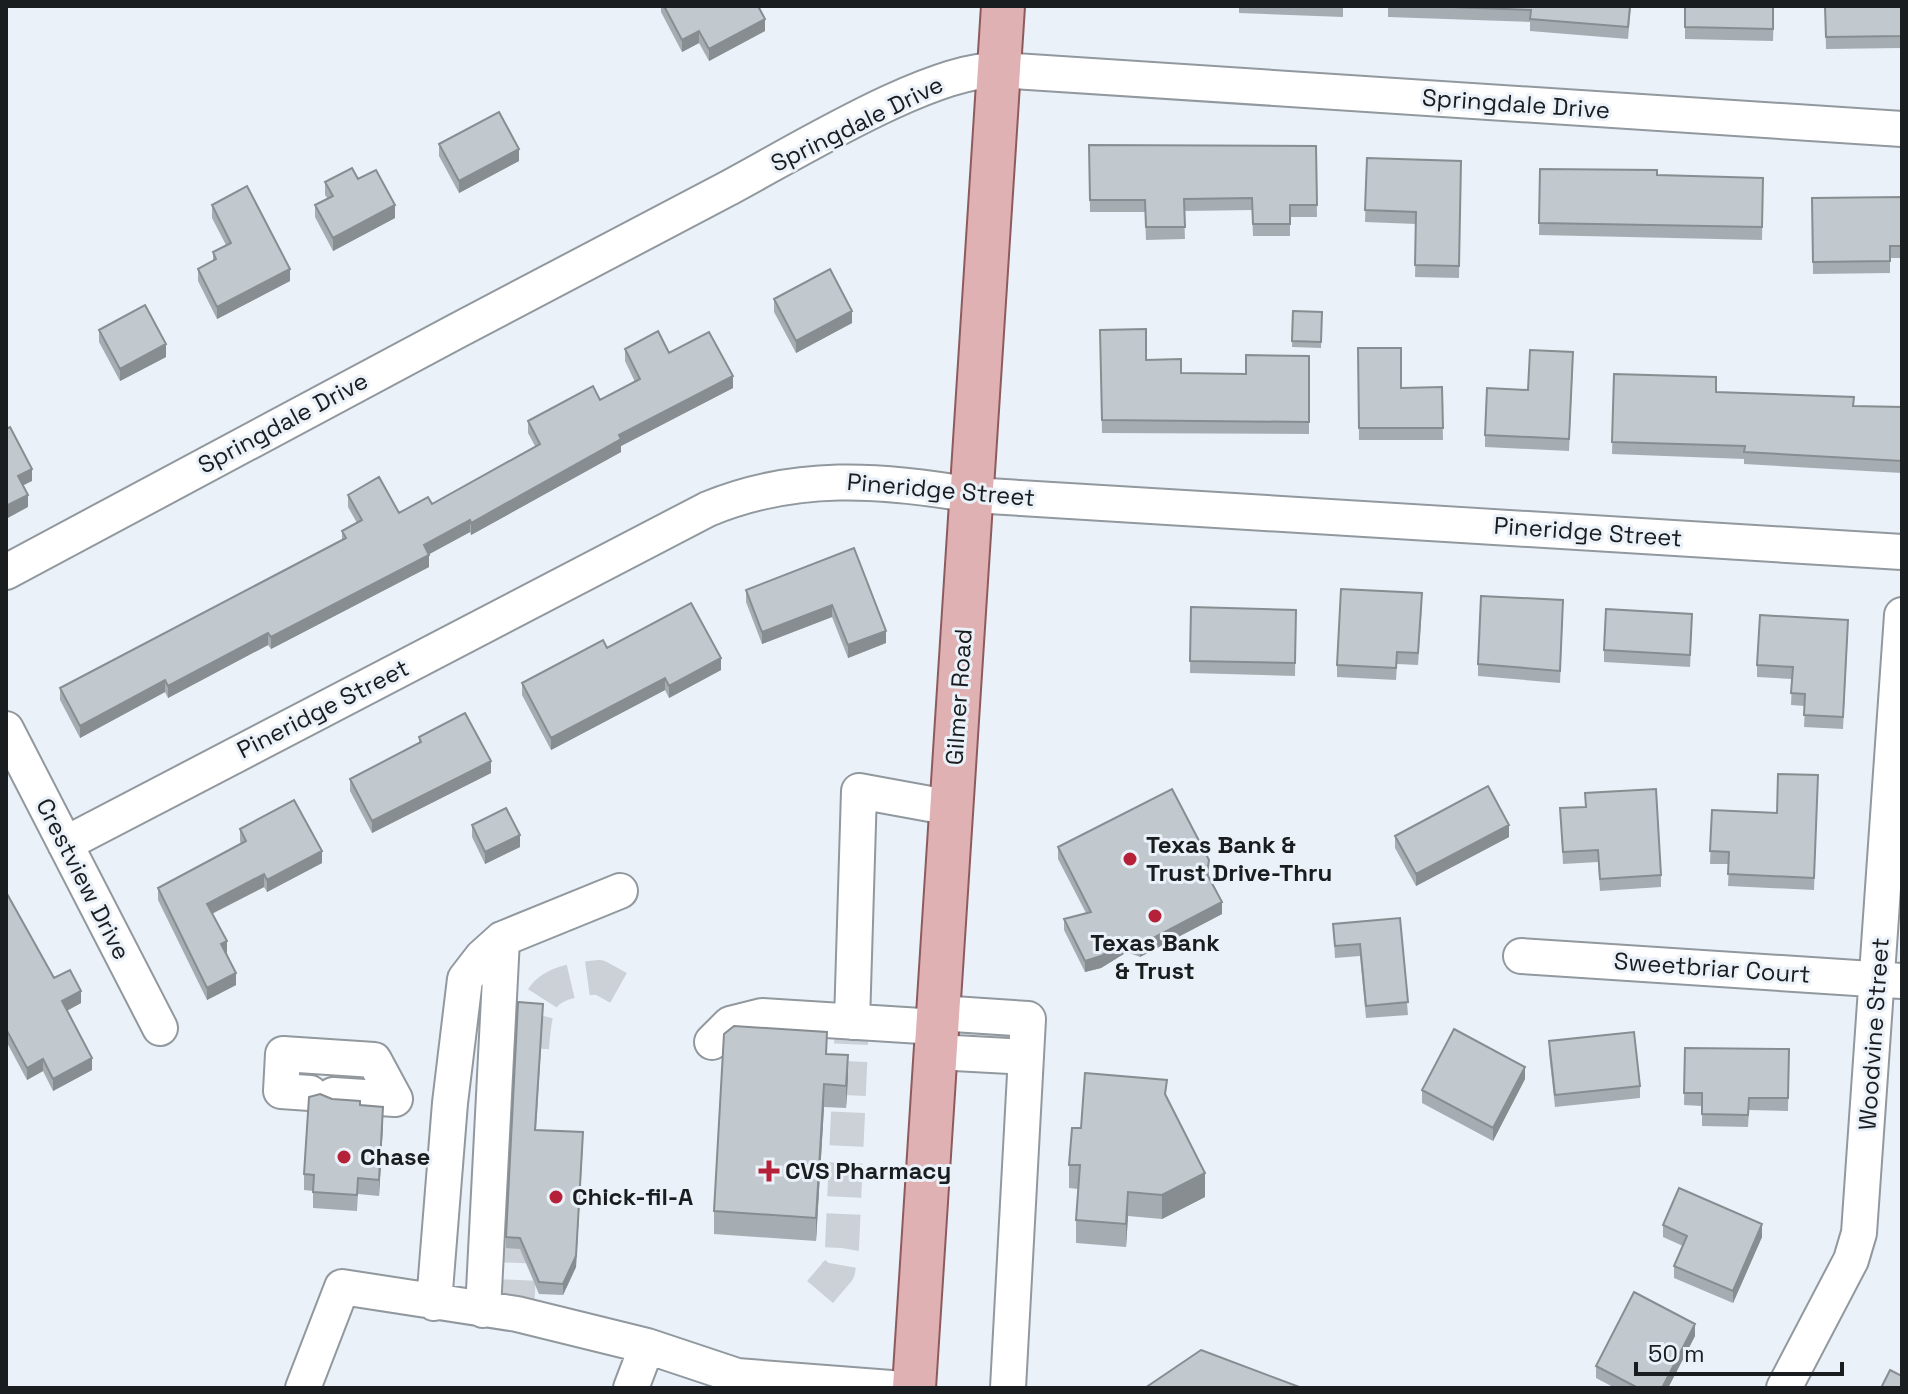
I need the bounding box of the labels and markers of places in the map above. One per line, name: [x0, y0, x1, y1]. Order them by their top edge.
place label: Texas Bank & Trust Drive-Thru: [1146, 829, 1332, 888]
marker: Texas Bank & Trust Drive-Thru: [1121, 850, 1139, 868]
marker: Texas Bank & Trust: [1146, 907, 1164, 925]
place label: Texas Bank & Trust: [1090, 927, 1220, 986]
place label: Chase: [360, 1141, 430, 1172]
marker: Chase: [335, 1148, 353, 1166]
place label: CVS Pharmacy: [785, 1155, 951, 1186]
marker: CVS Pharmacy: [760, 1162, 778, 1180]
place label: Chick-fil-A: [572, 1181, 693, 1212]
marker: Chick-fil-A: [547, 1188, 565, 1206]

